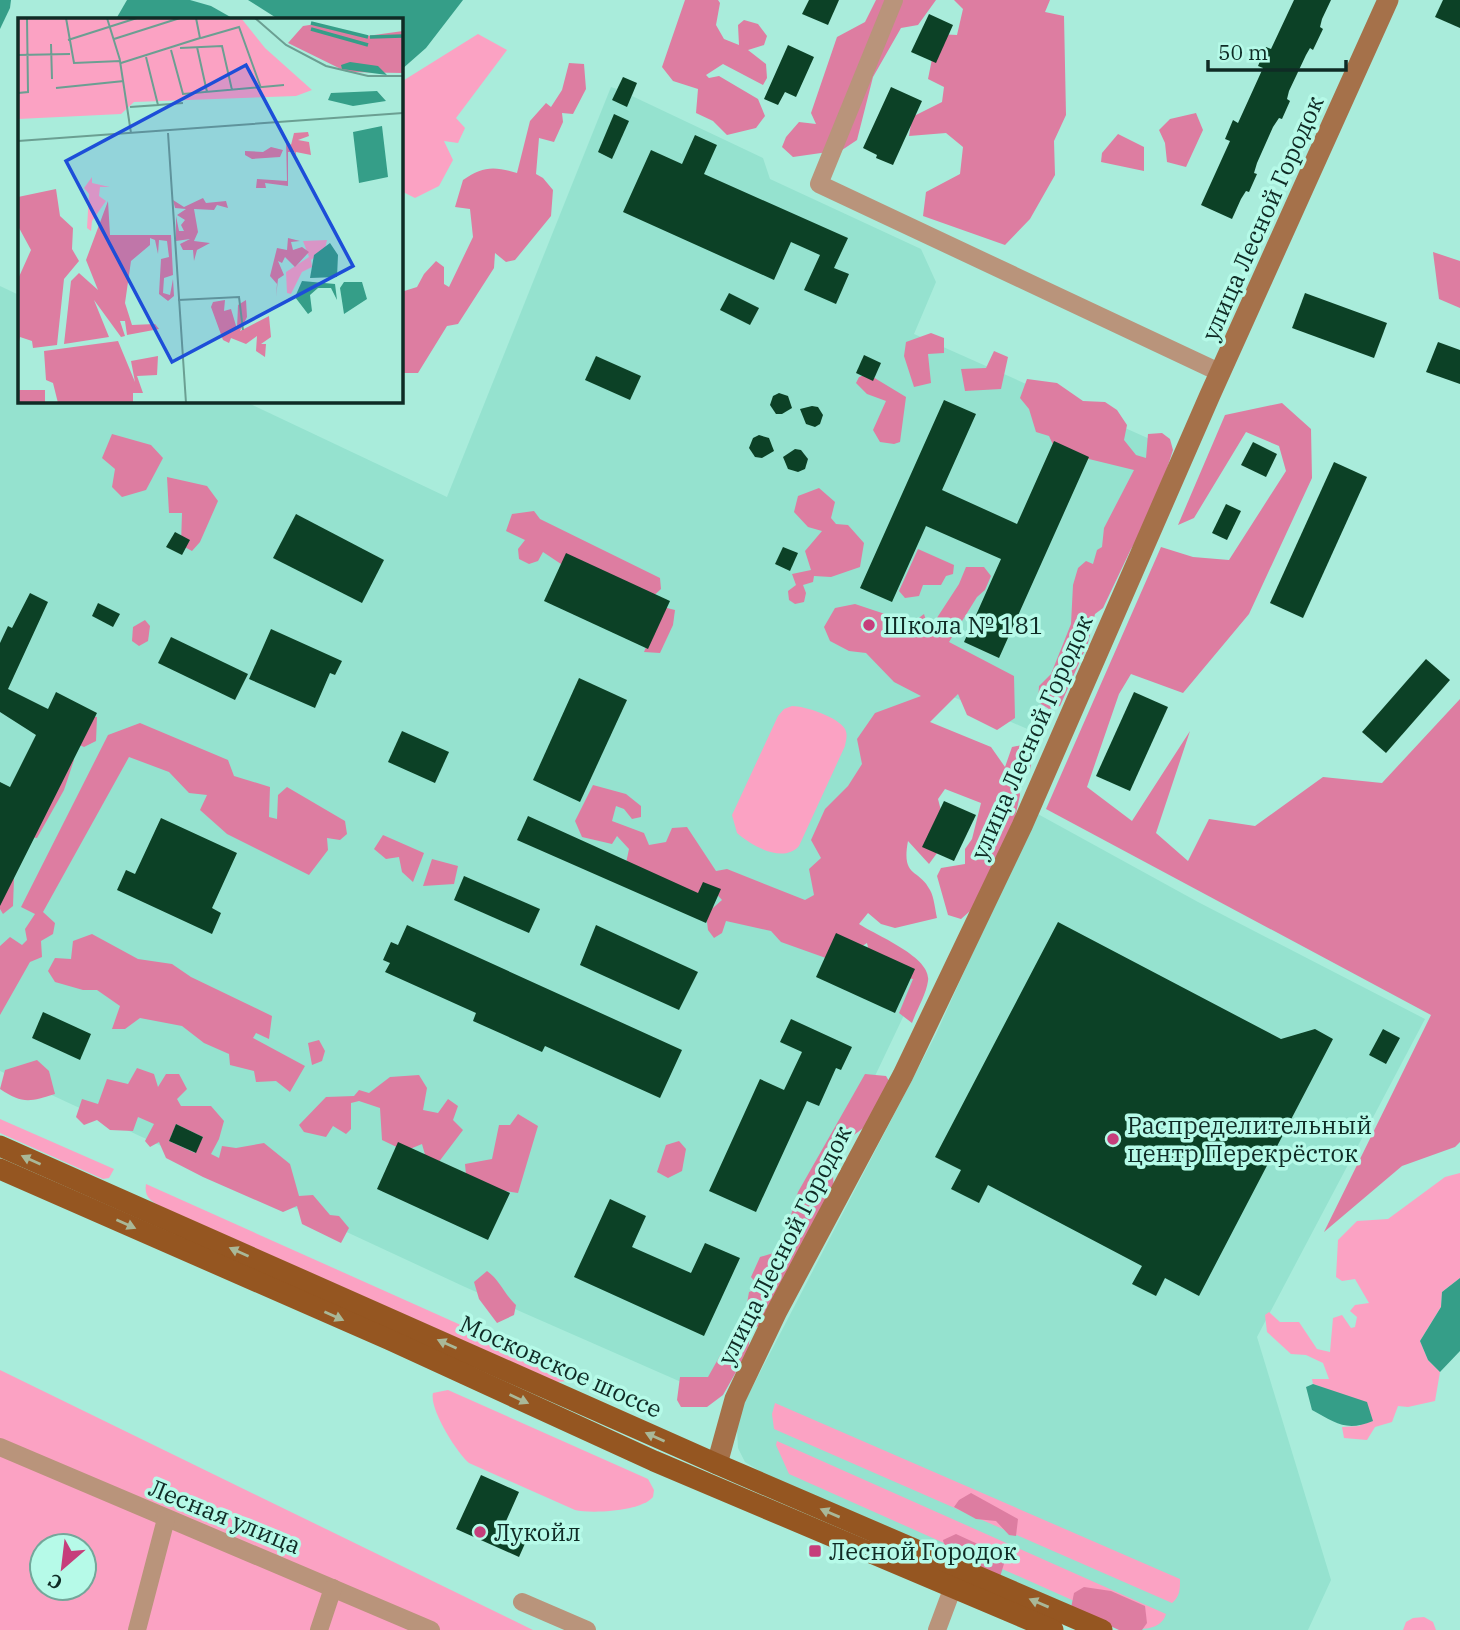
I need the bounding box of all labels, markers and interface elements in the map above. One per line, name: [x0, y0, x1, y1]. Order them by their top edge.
inset map: [18, 18, 402, 402]
scale bar: [1208, 28, 1346, 72]
text: 50 m: [1218, 38, 1268, 66]
street label: улица Лесной Городок: [1194, 91, 1330, 345]
place label: Школа № 181: [883, 609, 1043, 641]
street label: улица Лесной Городок: [963, 610, 1099, 864]
marker: Школа № 181: [861, 617, 877, 633]
place label: Распределительный центр Перекрёсток: [1127, 1109, 1372, 1169]
street label: улица Лесной Городок: [710, 1120, 858, 1370]
marker: Распределительный центр Перекрёсток: [1105, 1131, 1121, 1147]
one-way arrow: [21, 1154, 41, 1166]
one-way arrow: [116, 1218, 136, 1230]
one-way arrow: [229, 1246, 249, 1258]
street label: Московское шоссе: [455, 1307, 667, 1425]
one-way arrow: [324, 1310, 345, 1321]
one-way arrow: [437, 1338, 457, 1350]
one-way arrow: [509, 1393, 529, 1405]
one-way arrow: [645, 1431, 665, 1443]
street label: Лесная улица: [144, 1471, 306, 1561]
one-way arrow: [820, 1507, 840, 1519]
place label: Лукойл: [494, 1516, 581, 1548]
marker: Лукойл: [472, 1524, 488, 1540]
north arrow: [28, 1532, 98, 1602]
place label: Лесной Городок: [829, 1535, 1017, 1567]
marker: Лесной Городок: [807, 1543, 823, 1559]
text: С: [44, 1568, 66, 1596]
one-way arrow: [1029, 1597, 1049, 1609]

